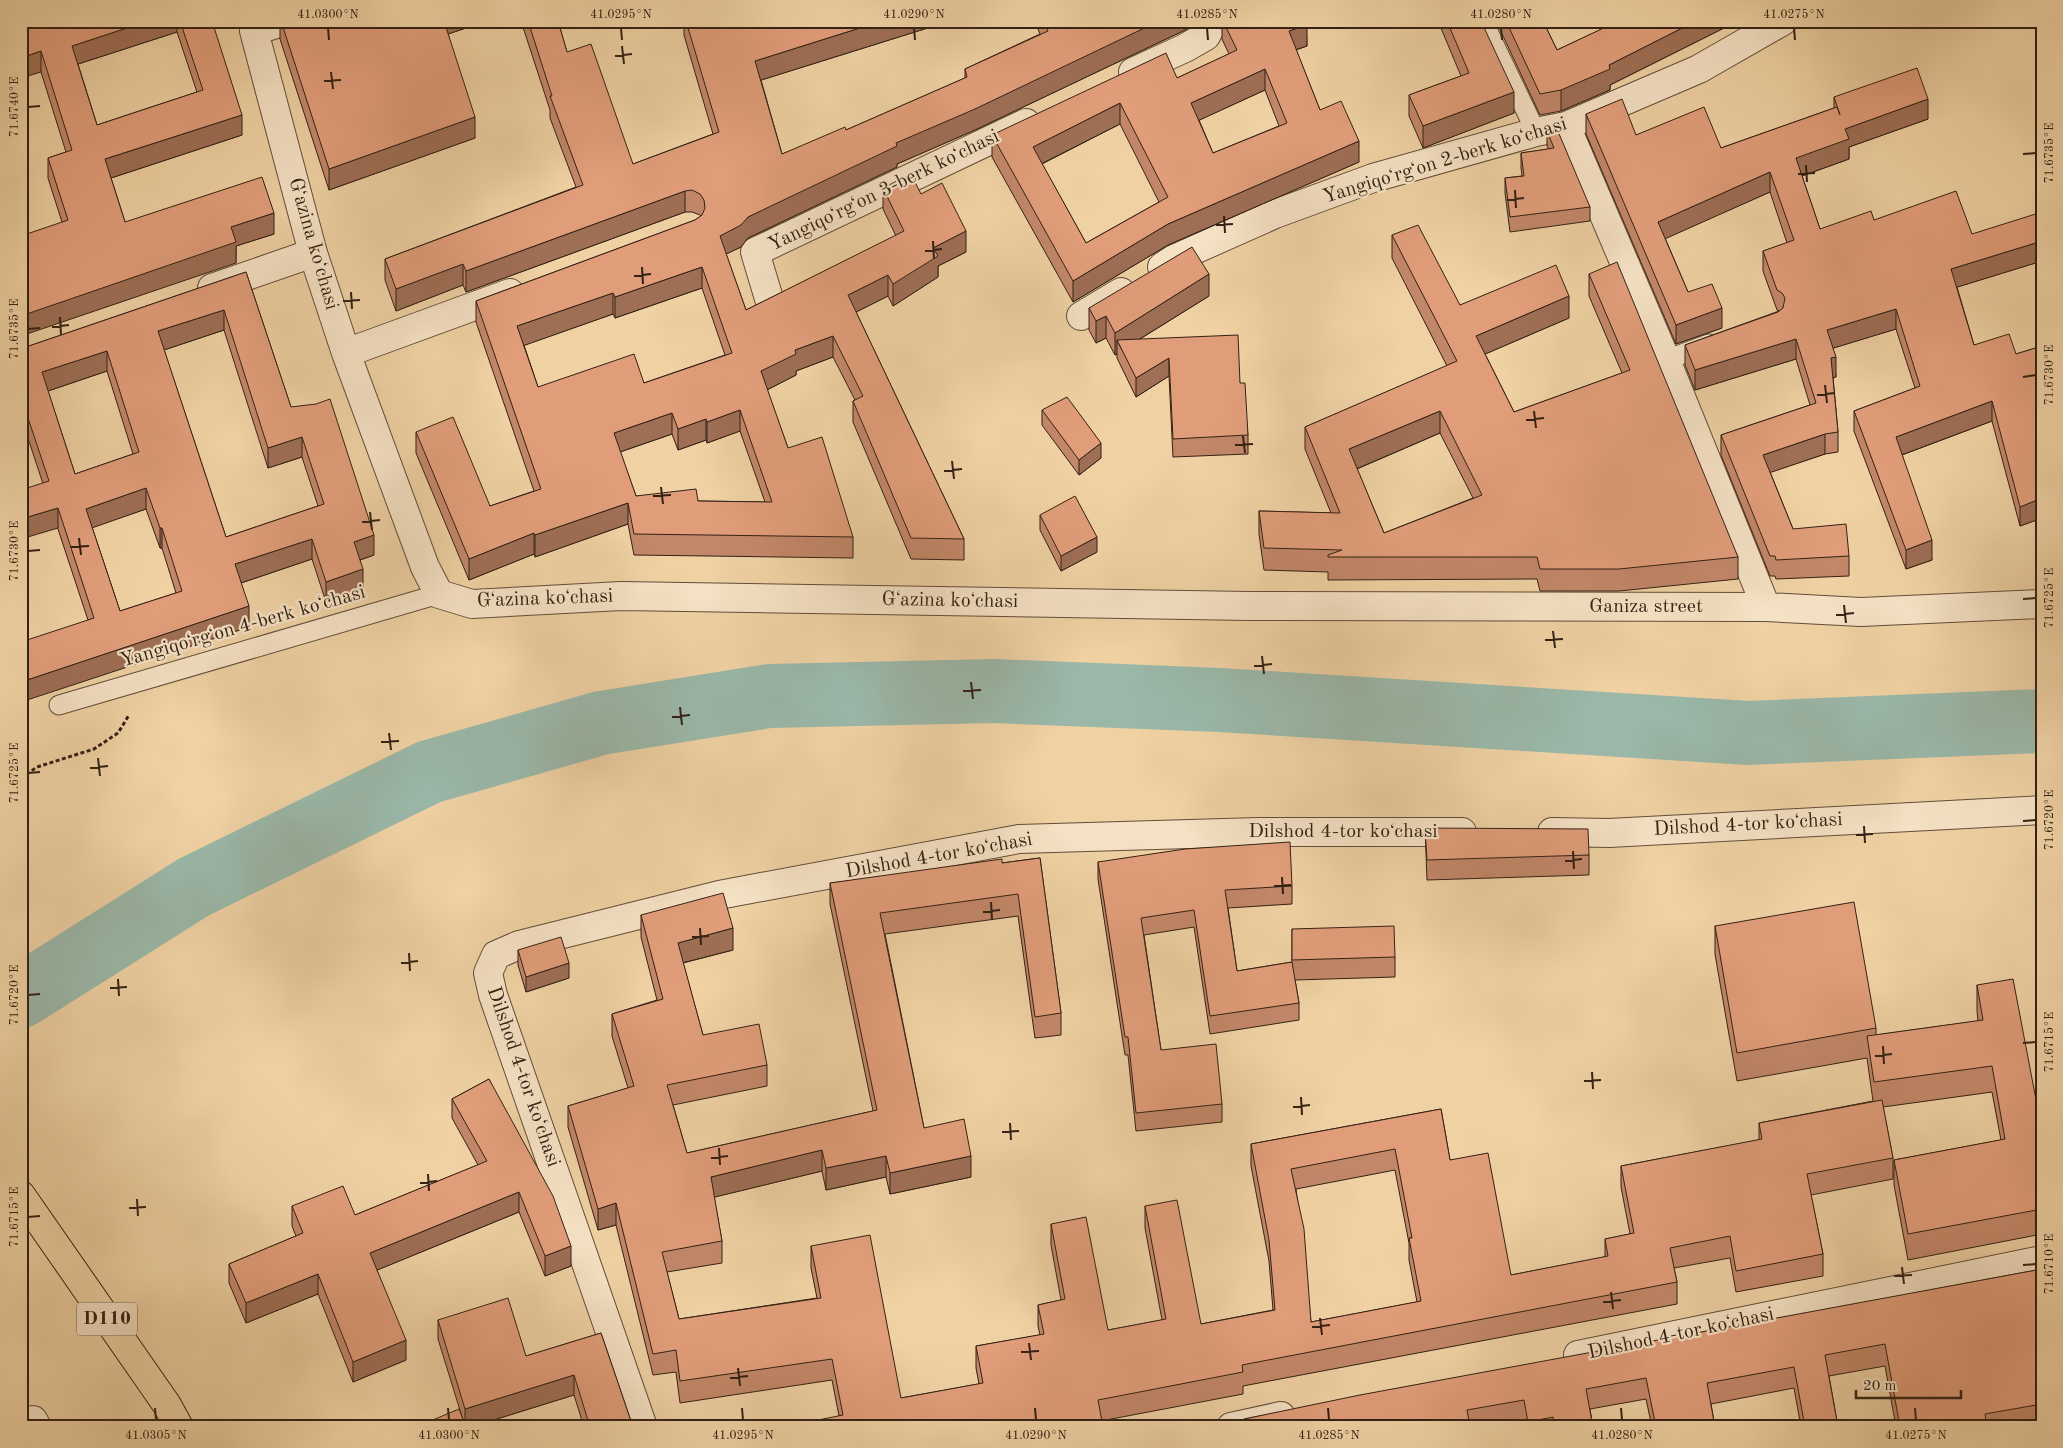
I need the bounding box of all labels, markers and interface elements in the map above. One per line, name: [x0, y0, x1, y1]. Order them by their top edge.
text: 41.0295°N: [590, 8, 652, 21]
text: 41.0285°N: [1176, 8, 1238, 21]
text: 41.0275°N: [1763, 8, 1825, 21]
text: 41.0300°N: [297, 9, 359, 21]
text: 41.0290°N: [883, 9, 945, 21]
text: 41.0280°N: [1470, 9, 1532, 21]
text: 71.6740°E: [9, 77, 21, 137]
street label: Yangiqoʻrgʻon 2-berk koʻchasi: [1321, 114, 1569, 208]
text: 71.6735°E: [2043, 123, 2056, 183]
street label: Yangiqoʻrgʻon 3-berk koʻchasi: [765, 126, 1003, 256]
street label: Gʻazina koʻchasi: [285, 176, 341, 312]
text: 71.6735°E: [8, 299, 21, 359]
text: 71.6730°E: [2044, 345, 2056, 405]
text: 71.6730°E: [9, 521, 21, 581]
text: 71.6725°E: [2043, 568, 2056, 628]
street label: Yangiqoʻrgʻon 4-berk koʻchasi: [118, 582, 368, 672]
street label: Gʻazina koʻchasi: [476, 587, 614, 611]
street label: Gʻazina koʻchasi: [882, 590, 1018, 612]
street label: Ganiza street: [1589, 597, 1703, 617]
text: 71.6725°E: [8, 743, 21, 803]
text: 71.6720°E: [2044, 790, 2056, 850]
street label: Dilshod 4-tor koʻchasi: [1653, 810, 1843, 840]
street label: Dilshod 4-tor koʻchasi: [1248, 822, 1438, 842]
street label: Dilshod 4-tor koʻchasi: [844, 830, 1034, 882]
text: 71.6720°E: [9, 965, 21, 1025]
street label: Dilshod 4-tor koʻchasi: [483, 984, 563, 1170]
text: 71.6715°E: [2043, 1012, 2056, 1072]
text: 71.6715°E: [8, 1187, 21, 1247]
text: 71.6710°E: [2044, 1234, 2056, 1294]
road number: D110: [77, 1302, 137, 1336]
street label: Dilshod 4-tor koʻchasi: [1586, 1305, 1776, 1363]
scale bar: [1856, 1368, 1960, 1400]
text: 20 m: [1863, 1379, 1897, 1394]
text: 41.0305°N: [125, 1429, 187, 1442]
text: 41.0295°N: [712, 1429, 774, 1442]
text: 41.0285°N: [1298, 1429, 1360, 1442]
text: 41.0275°N: [1885, 1429, 1947, 1442]
text: 41.0300°N: [418, 1430, 480, 1442]
text: 41.0290°N: [1005, 1430, 1067, 1442]
text: 41.0280°N: [1591, 1430, 1653, 1442]

